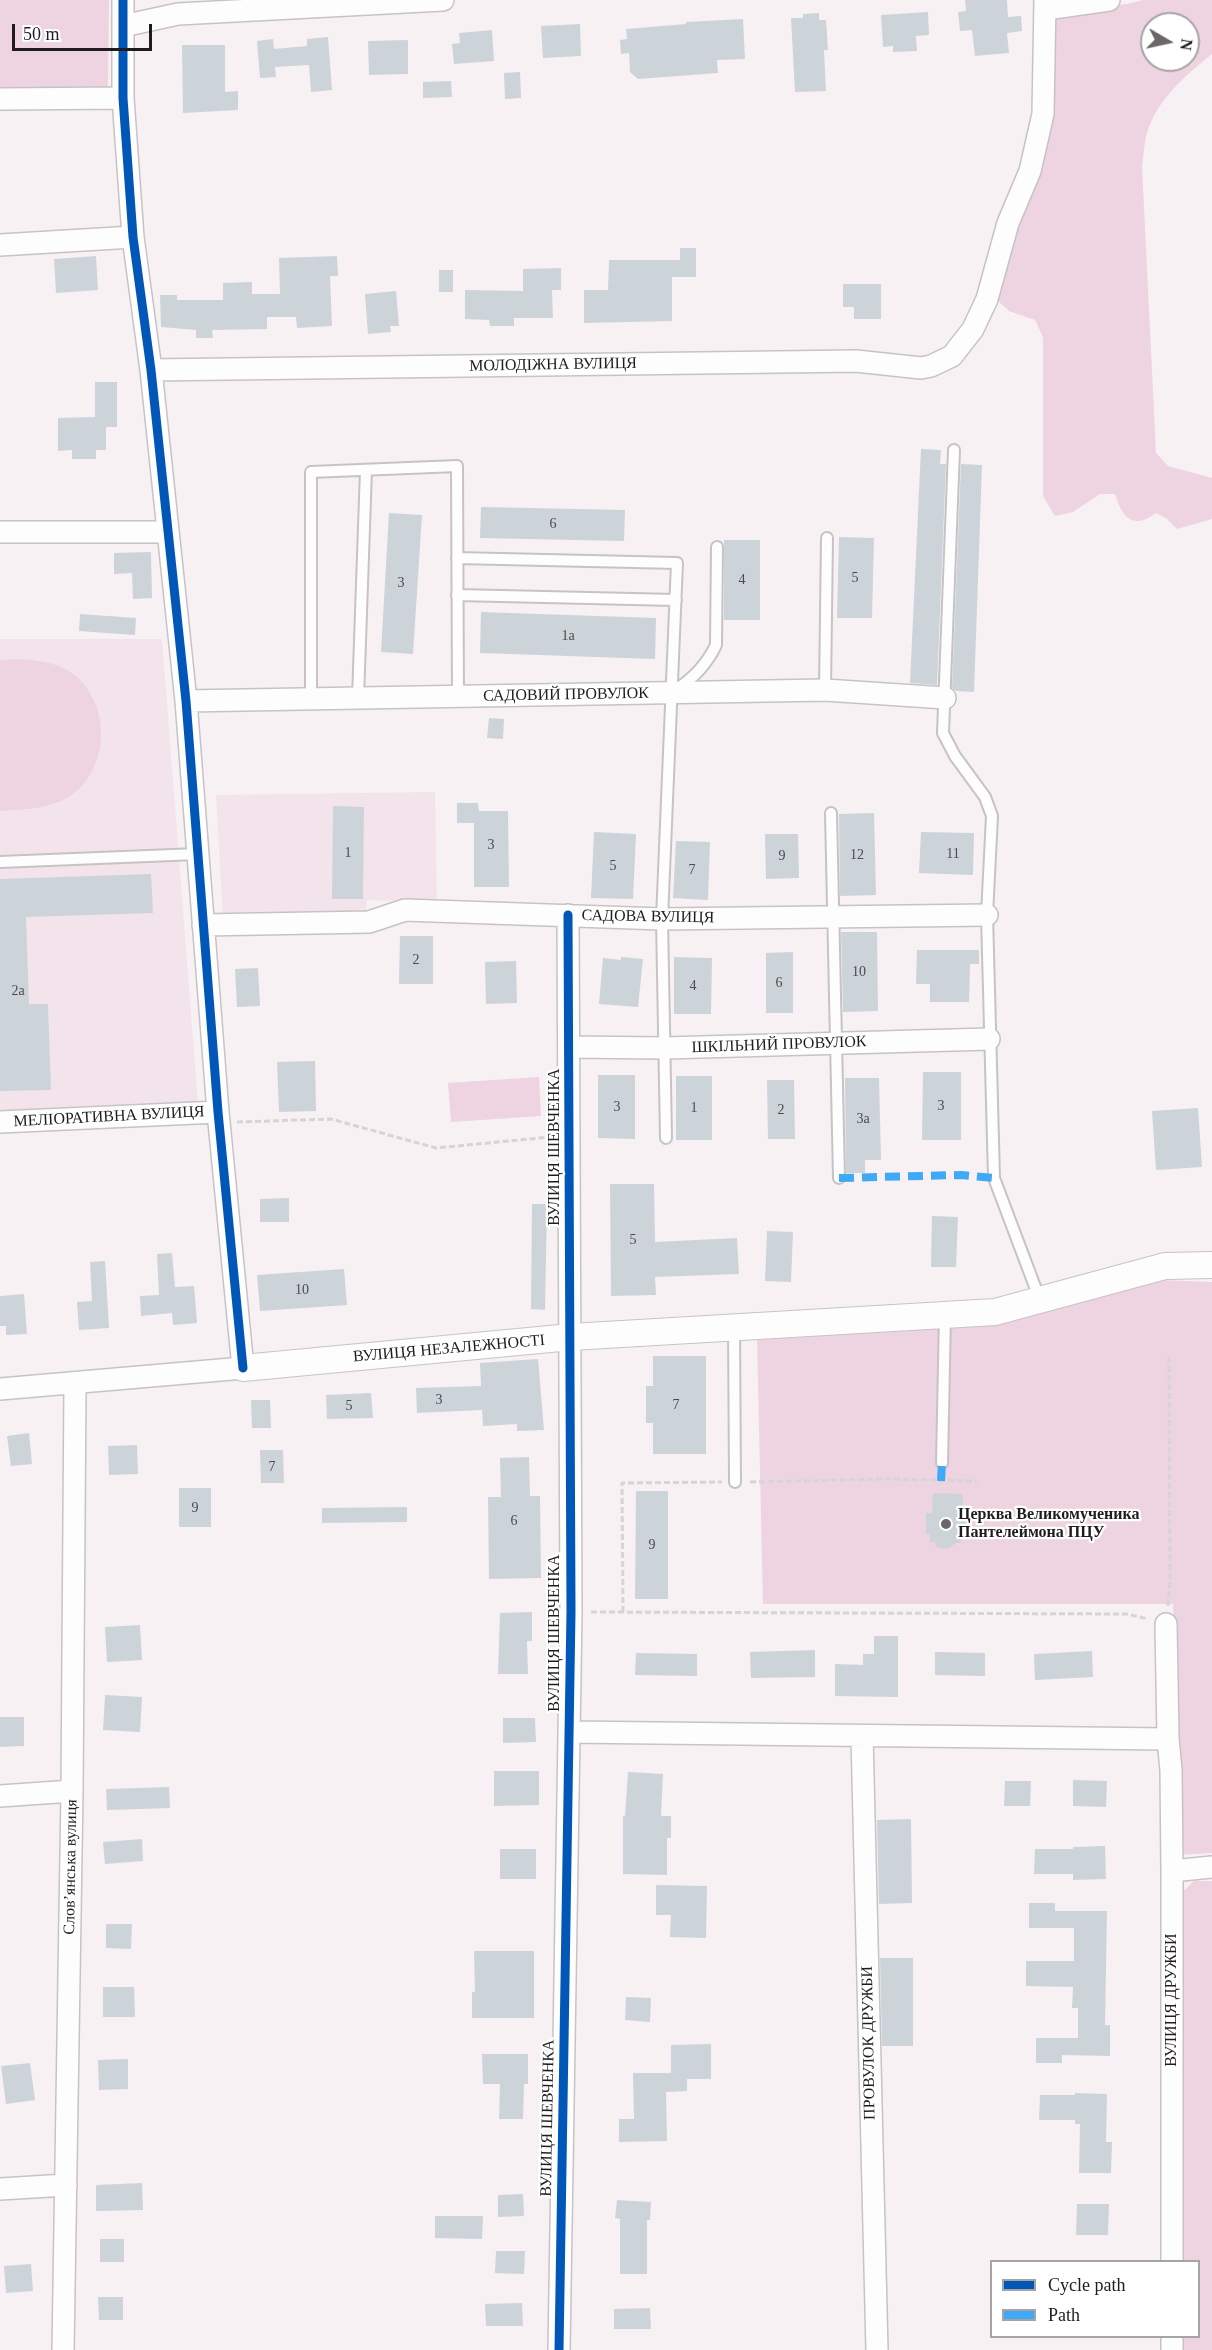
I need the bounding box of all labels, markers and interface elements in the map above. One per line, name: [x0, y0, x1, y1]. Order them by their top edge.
scale bar: [15, 12, 154, 50]
north arrow: [1140, 12, 1200, 72]
text: 50 m: [23, 24, 60, 44]
text: N: [1177, 38, 1196, 52]
street label: МОЛОДІЖНА ВУЛИЦЯ: [469, 354, 637, 376]
house number: 6: [550, 516, 556, 532]
house number: 5: [852, 570, 858, 586]
house number: 4: [738, 572, 746, 588]
house number: 3: [398, 575, 404, 591]
house number: 1а: [561, 628, 575, 644]
street label: САДОВИЙ ПРОВУЛОК: [483, 684, 649, 706]
house number: 3: [488, 837, 494, 853]
house number: 1: [344, 845, 352, 861]
house number: 11: [946, 846, 960, 862]
house number: 12: [850, 847, 864, 863]
house number: 9: [778, 848, 786, 864]
house number: 5: [610, 858, 616, 874]
house number: 7: [688, 862, 696, 878]
street label: САДОВА ВУЛИЦЯ: [582, 906, 714, 928]
house number: 2: [412, 952, 419, 968]
house number: 10: [852, 964, 866, 980]
house number: 6: [776, 975, 783, 991]
house number: 4: [690, 978, 696, 994]
house number: 2а: [11, 983, 25, 999]
street label: ШКІЛЬНИЙ ПРОВУЛОК: [691, 1032, 867, 1058]
street label: ВУЛИЦЯ ШЕВЧЕНКА: [545, 1068, 565, 1226]
house number: 3: [938, 1098, 945, 1114]
house number: 3: [614, 1099, 620, 1115]
house number: 1: [690, 1100, 698, 1116]
street label: МЕЛІОРАТИВНА ВУЛИЦЯ: [13, 1102, 205, 1132]
house number: 2: [777, 1102, 784, 1118]
house number: 3а: [856, 1111, 870, 1127]
house number: 5: [630, 1232, 636, 1248]
house number: 10: [295, 1282, 309, 1298]
street label: ВУЛИЦЯ НЕЗАЛЕЖНОСТІ: [352, 1331, 546, 1367]
house number: 3: [436, 1392, 442, 1408]
house number: 7: [672, 1397, 680, 1413]
house number: 5: [346, 1398, 352, 1414]
house number: 7: [268, 1459, 276, 1475]
house number: 9: [192, 1500, 198, 1516]
place label: Церква Великомученика Пантелеймона ПЦУ: [958, 1505, 1139, 1543]
house number: 6: [511, 1513, 518, 1529]
marker: Церква Великомученика Пантелеймона ПЦУ: [939, 1517, 953, 1531]
house number: 9: [648, 1537, 656, 1553]
street label: ВУЛИЦЯ ШЕВЧЕНКА: [545, 1554, 565, 1712]
street label: Словʼянська вулиця: [60, 1799, 82, 1935]
street label: ВУЛИЦЯ ДРУЖБИ: [1162, 1933, 1182, 2067]
street label: ПРОВУЛОК ДРУЖБИ: [858, 1966, 880, 2120]
street label: ВУЛИЦЯ ШЕВЧЕНКА: [537, 2039, 559, 2197]
legend: [990, 2260, 1200, 2338]
text: Cycle path: [1048, 2275, 1125, 2295]
text: Path: [1048, 2305, 1080, 2325]

